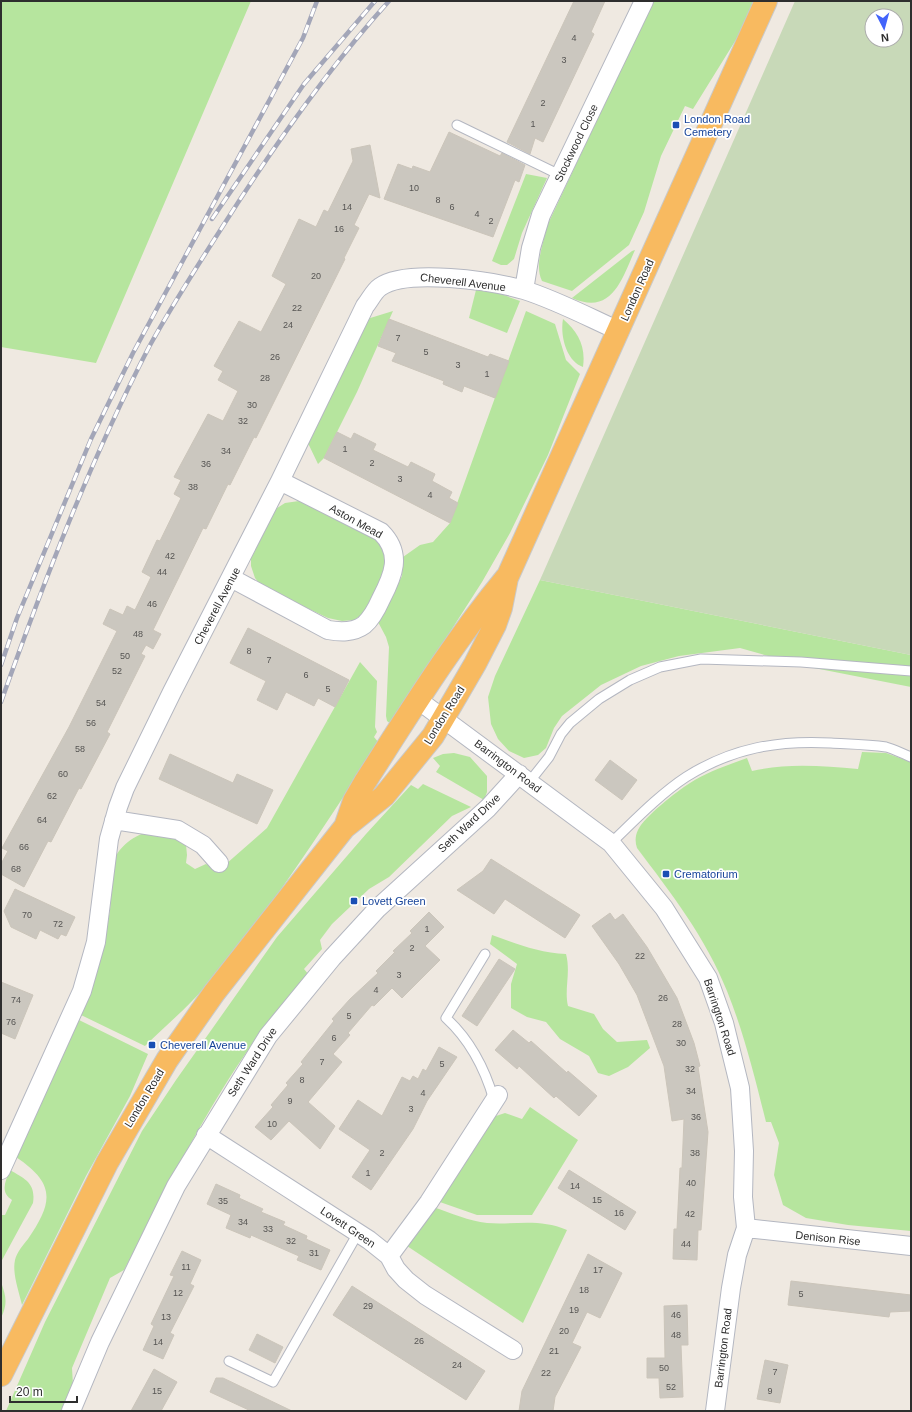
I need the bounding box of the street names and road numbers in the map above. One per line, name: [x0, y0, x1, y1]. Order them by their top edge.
street label: Stockwood Close: [552, 102, 600, 184]
street label: London Road: [618, 257, 656, 323]
street label: Cheverell Avenue: [420, 271, 506, 293]
street label: Aston Mead: [327, 502, 385, 540]
street label: Cheverell Avenue: [192, 565, 242, 647]
street label: London Road: [421, 684, 467, 746]
street label: Barrington Road: [472, 737, 544, 795]
street label: Seth Ward Drive: [436, 791, 502, 855]
street label: Barrington Road: [702, 977, 738, 1057]
street label: Seth Ward Drive: [225, 1025, 279, 1099]
street label: London Road: [122, 1067, 166, 1129]
street label: Lovett Green: [318, 1204, 378, 1250]
street label: Denison Rise: [795, 1229, 861, 1247]
street label: Barrington Road: [712, 1308, 734, 1388]

